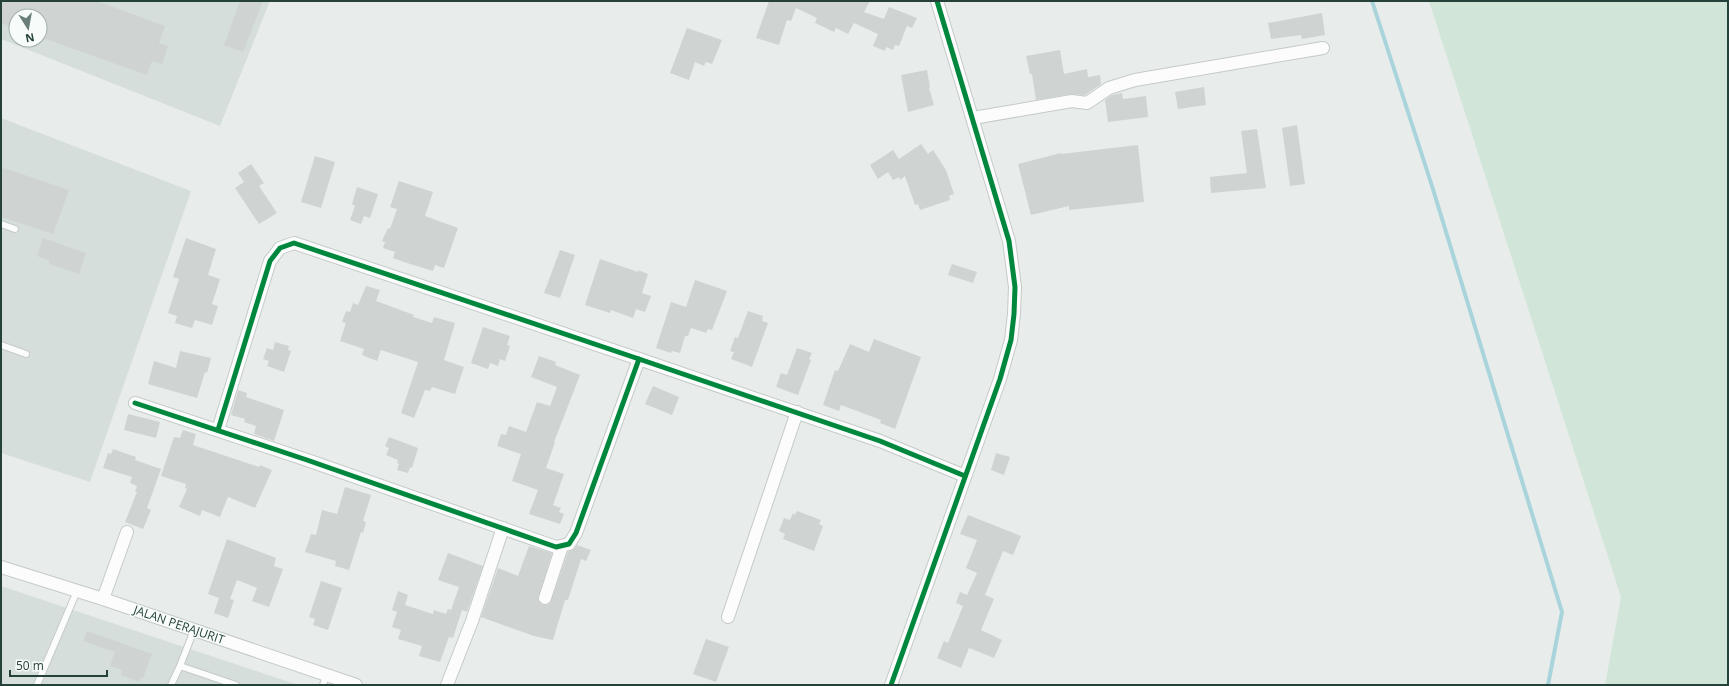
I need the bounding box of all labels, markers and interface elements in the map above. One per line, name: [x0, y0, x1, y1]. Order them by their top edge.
north arrow: [8, 8, 48, 48]
text: N: [24, 30, 36, 47]
street label: JALAN PERAJURIT: [131, 601, 227, 648]
scale bar: [10, 652, 107, 678]
text: 50 m: [16, 657, 44, 674]

